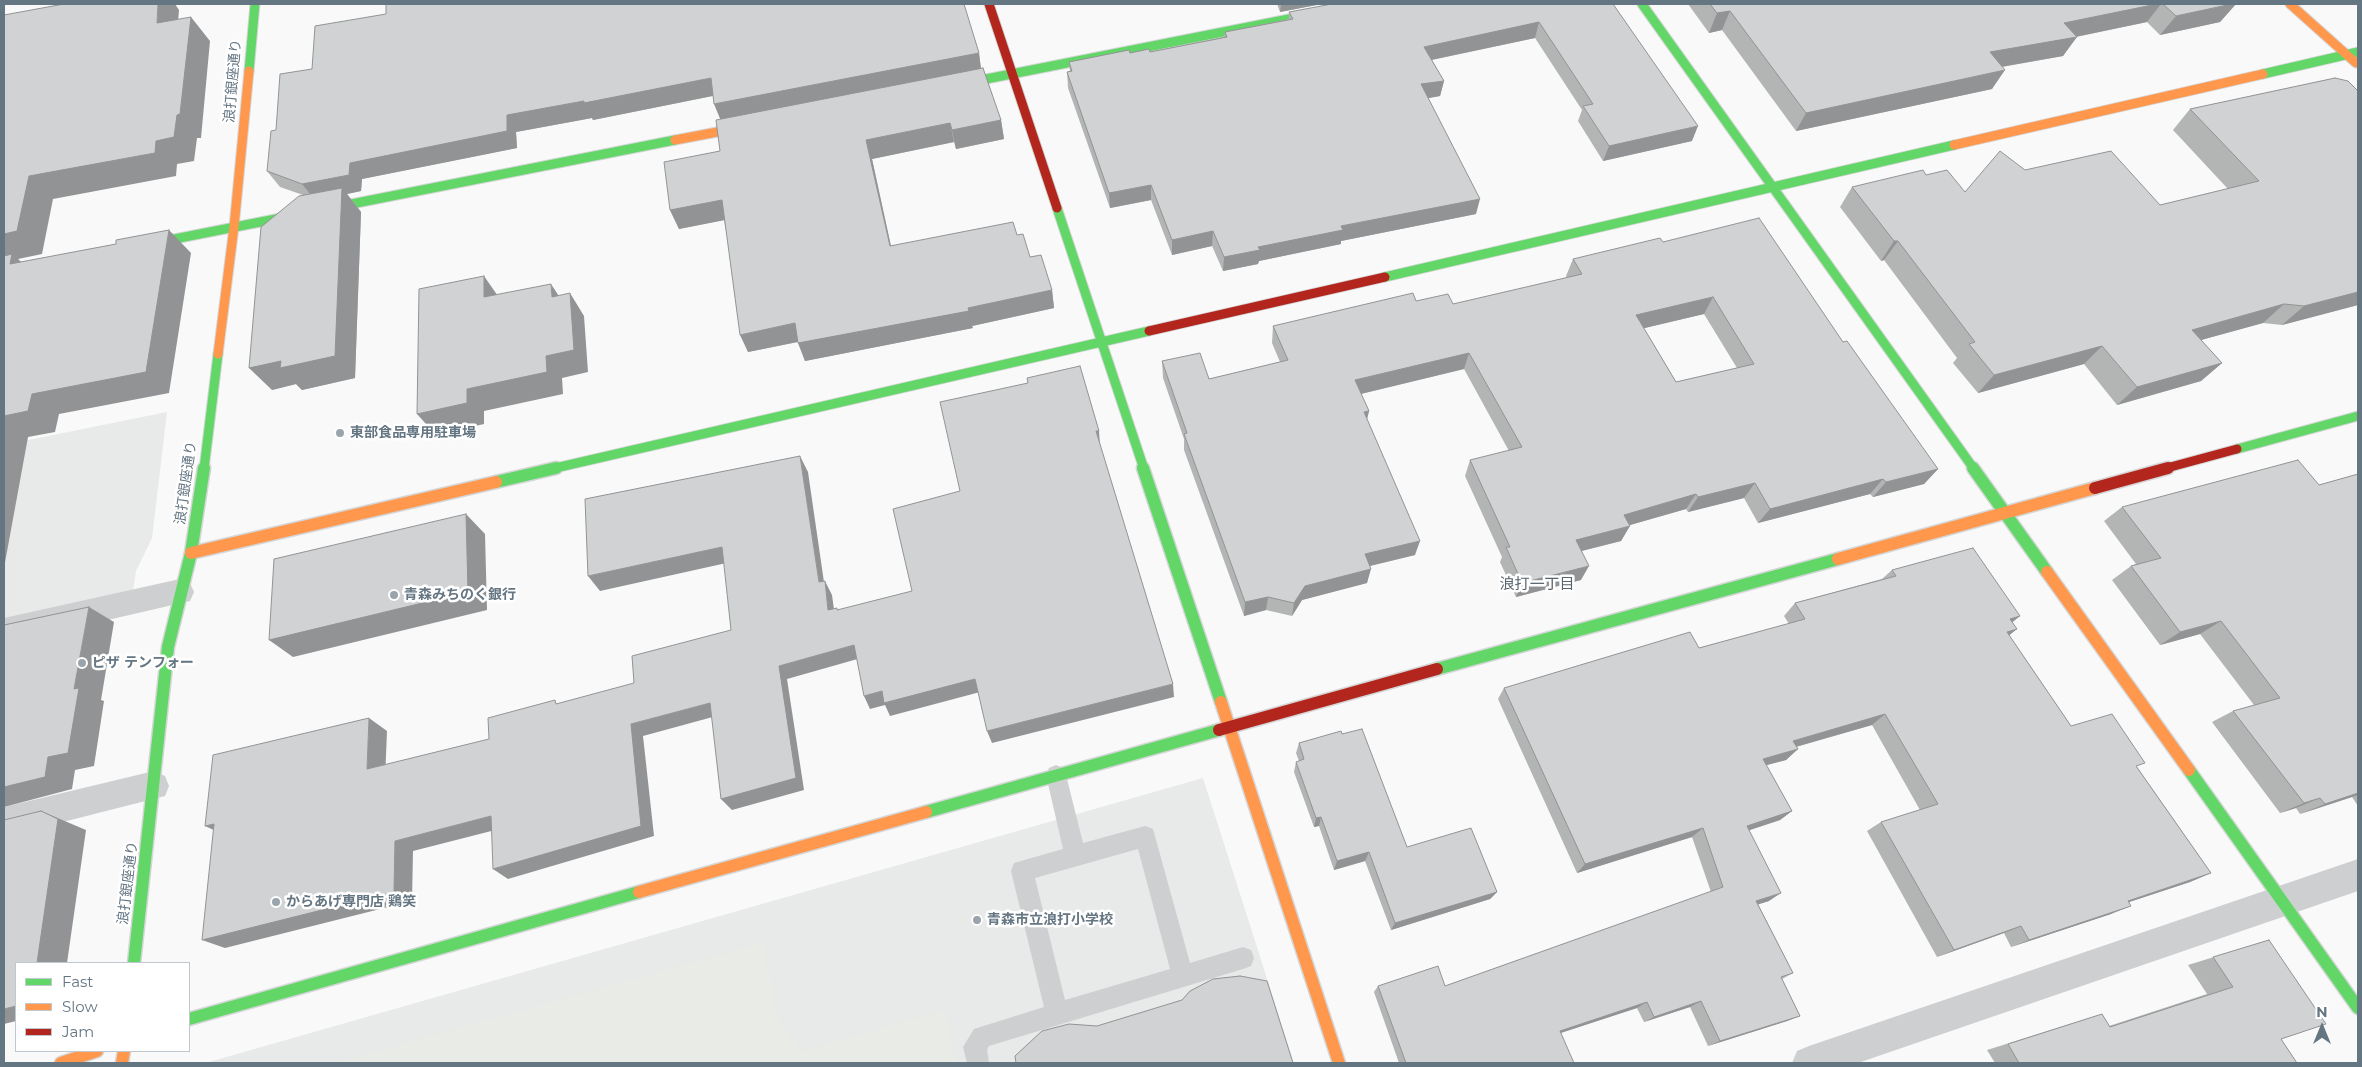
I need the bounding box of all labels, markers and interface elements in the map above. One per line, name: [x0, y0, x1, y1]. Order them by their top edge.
street label: 浪打銀座通り: [221, 38, 245, 124]
place label: 東部食品専用駐車場: [350, 425, 476, 441]
marker: 東部食品専用駐車場: [334, 427, 346, 439]
street label: 浪打銀座通り: [172, 440, 200, 526]
district label: 浪打一丁目: [1500, 576, 1574, 594]
place label: 青森みちのく銀行: [404, 587, 516, 603]
marker: 青森みちのく銀行: [388, 589, 400, 601]
place label: ピザ テンフォー: [92, 655, 194, 671]
marker: ピザ テンフォー: [76, 657, 88, 669]
street label: 浪打銀座通り: [115, 840, 141, 926]
place label: からあげ専門店 鶏笑: [286, 894, 416, 910]
marker: からあげ専門店 鶏笑: [270, 896, 282, 908]
place label: 青森市立浪打小学校: [987, 912, 1113, 928]
marker: 青森市立浪打小学校: [971, 914, 983, 926]
legend: [15, 962, 190, 1052]
text: Fast: [62, 972, 93, 991]
text: Slow: [62, 997, 98, 1016]
north arrow: [2297, 1002, 2347, 1052]
text: N: [2316, 1003, 2328, 1021]
text: Jam: [62, 1022, 94, 1041]

